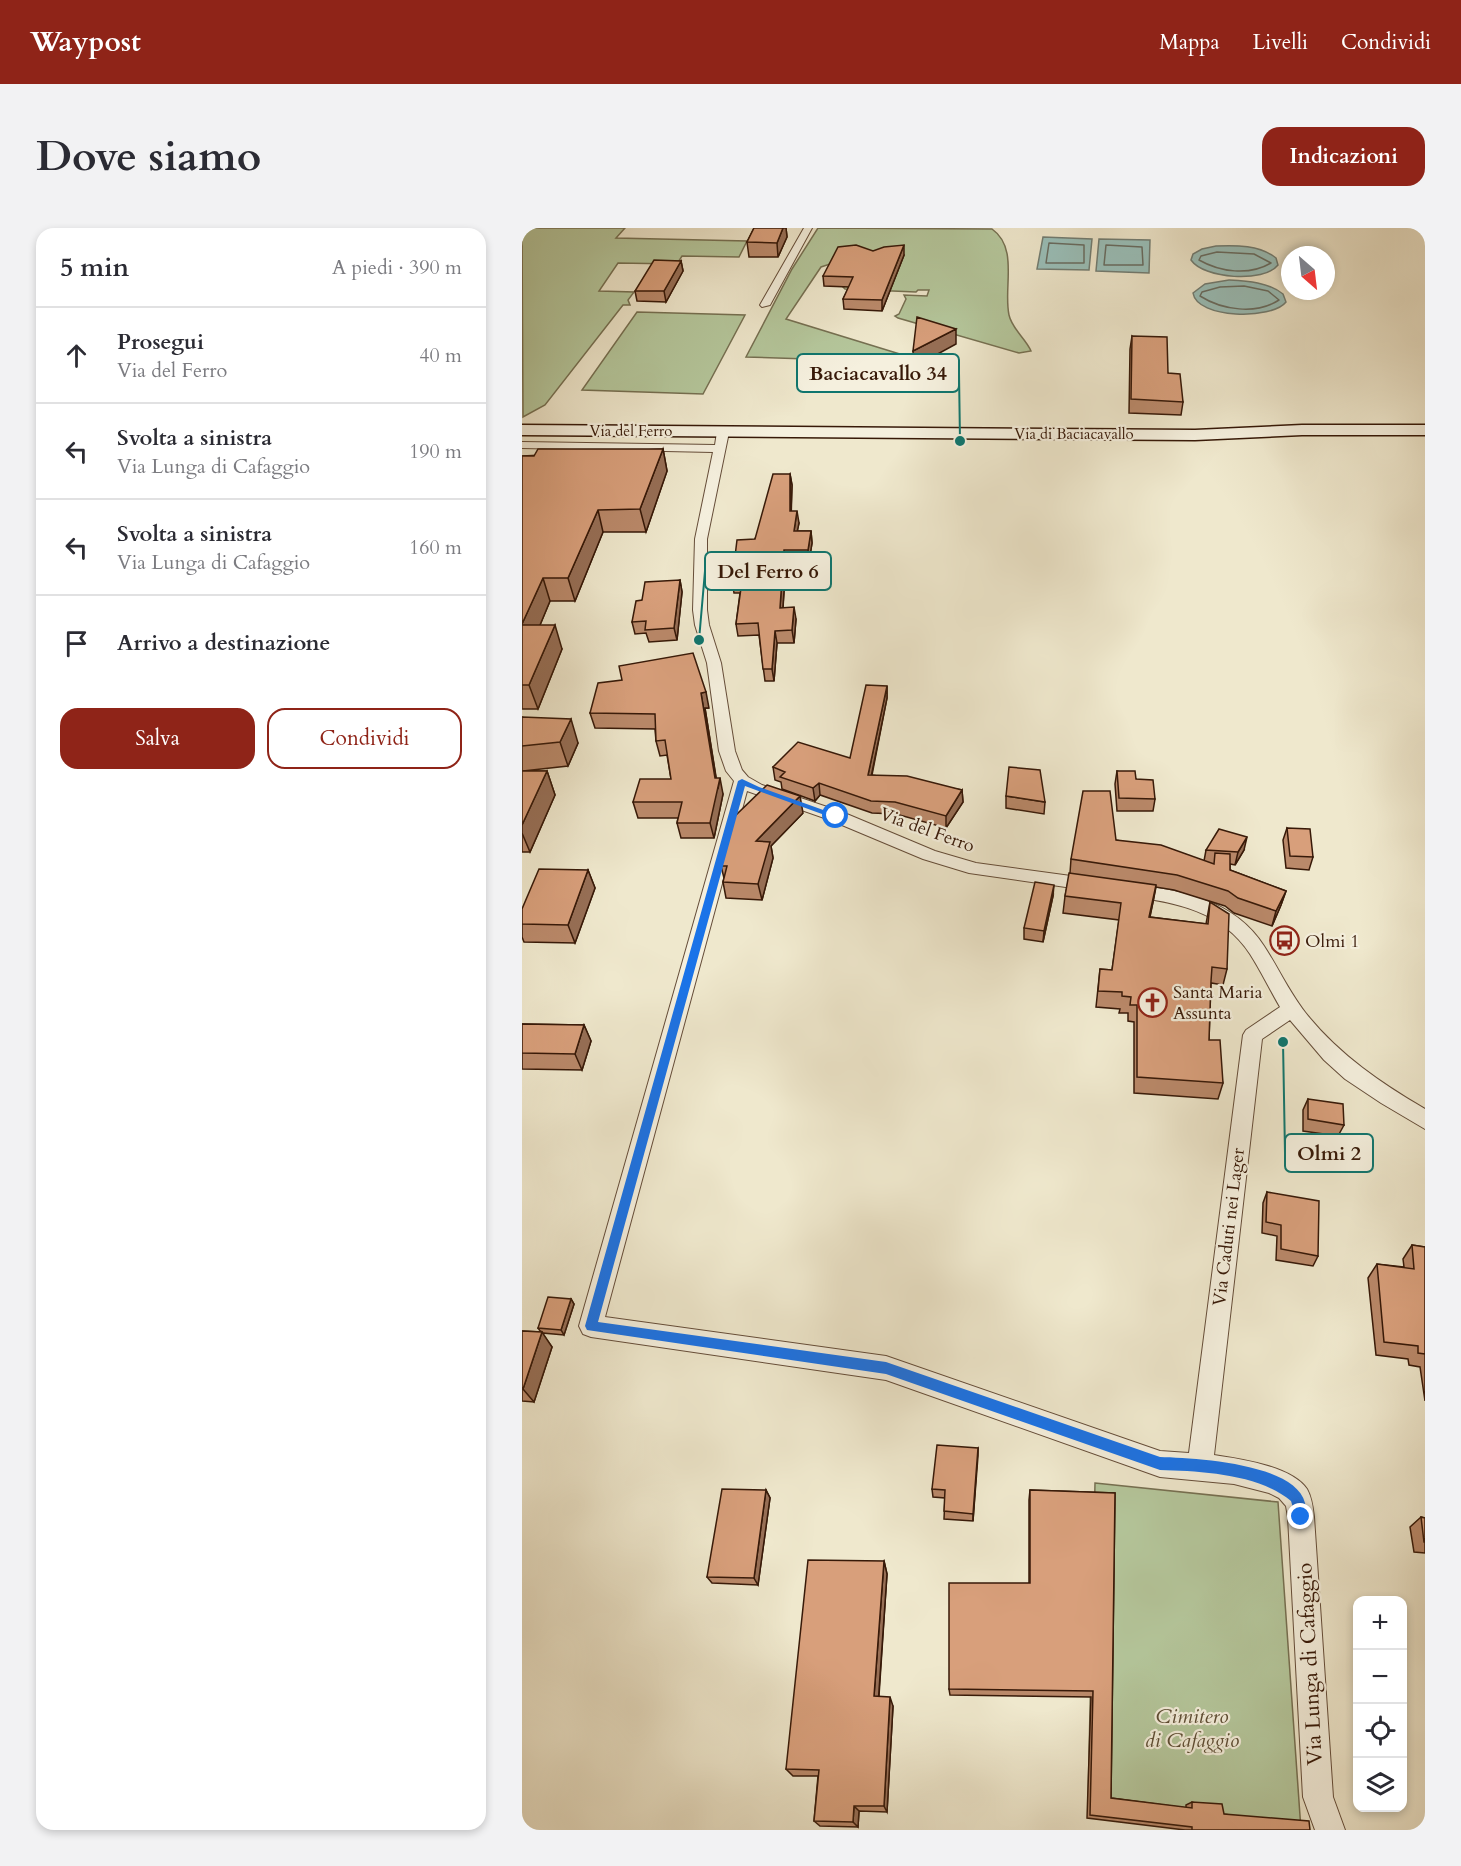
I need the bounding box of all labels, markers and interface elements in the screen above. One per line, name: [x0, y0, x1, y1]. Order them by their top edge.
text: Waypost: [30, 23, 141, 61]
text: Mappa: [1159, 28, 1220, 57]
text: Livelli: [1253, 28, 1308, 57]
text: Condividi: [1341, 28, 1431, 57]
button: Indicazioni: [1262, 127, 1425, 186]
text: Dove siamo: [36, 128, 261, 185]
north arrow: [1281, 246, 1335, 300]
text: 5 min: [60, 250, 129, 285]
text: A piedi · 390 m: [332, 254, 462, 281]
text: Prosegui: [117, 327, 204, 357]
icon: ahead: [60, 339, 93, 372]
text: 40 m: [419, 342, 462, 369]
callout: Baciacavallo 34: [797, 354, 959, 392]
text: Via del Ferro: [117, 357, 227, 384]
text: Baciacavallo 34: [809, 360, 947, 387]
street label: Via del Ferro: [590, 421, 672, 441]
text: Svolta a sinistra: [117, 423, 272, 453]
street label: Via di Baciacavallo: [1014, 424, 1134, 444]
icon: left: [60, 435, 93, 468]
text: 190 m: [409, 438, 462, 465]
text: Via Lunga di Cafaggio: [117, 453, 310, 480]
text: Svolta a sinistra: [117, 519, 272, 549]
icon: left: [60, 531, 93, 564]
text: 160 m: [409, 534, 462, 561]
text: Via Lunga di Cafaggio: [117, 549, 310, 576]
callout: Del Ferro 6: [705, 552, 831, 590]
text: Del Ferro 6: [717, 558, 819, 585]
icon: arrive: [60, 627, 93, 660]
text: Arrivo a destinazione: [117, 628, 330, 658]
button: Salva: [60, 708, 255, 769]
button: Condividi: [267, 708, 462, 769]
street label: Via del Ferro: [876, 801, 978, 859]
route start: [822, 802, 848, 828]
bus stop icon: Olmi 1: [1268, 925, 1300, 957]
place label: Olmi 1: [1305, 929, 1359, 954]
place label: Santa Maria Assunta: [1173, 980, 1263, 1026]
church icon: Santa Maria Assunta: [1136, 986, 1168, 1018]
callout: Olmi 2: [1285, 1134, 1373, 1172]
text: Olmi 2: [1297, 1140, 1361, 1167]
street label: Via Caduti nei Lager: [1207, 1146, 1251, 1308]
route end: [1287, 1503, 1313, 1529]
street label: Via Lunga di Cafaggio: [1290, 1562, 1330, 1766]
map controls: [1353, 1596, 1407, 1812]
button: +: [1353, 1596, 1407, 1650]
button: −: [1353, 1650, 1407, 1704]
park label: Cimitero di Cafaggio: [1145, 1702, 1240, 1755]
button: locate: [1353, 1704, 1407, 1758]
button: layers: [1353, 1758, 1407, 1812]

